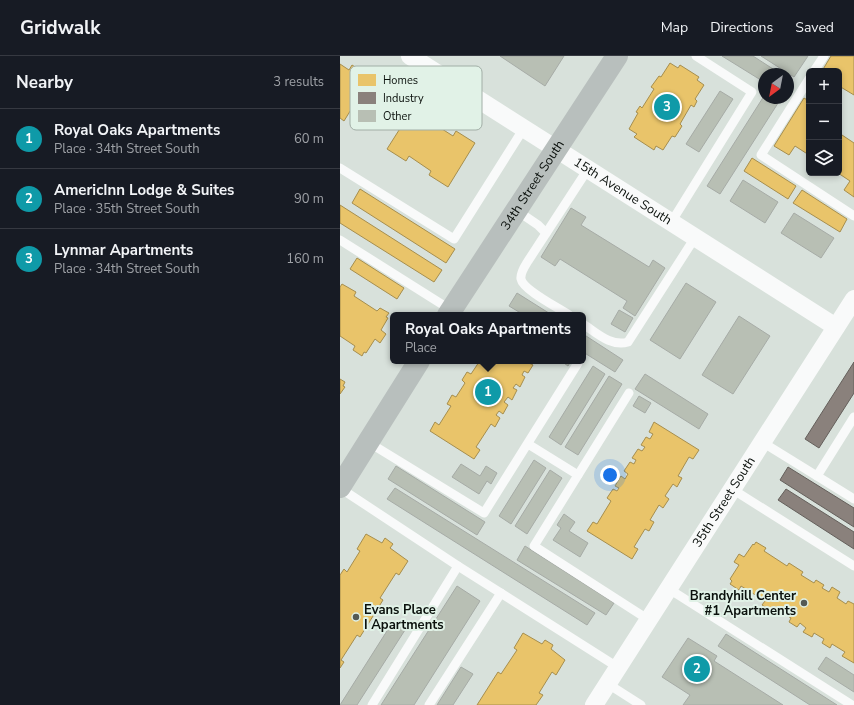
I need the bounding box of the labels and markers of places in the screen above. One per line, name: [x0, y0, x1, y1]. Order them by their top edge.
pin: 3: [654, 92, 680, 122]
pin: 1: [475, 377, 501, 407]
place label: Brandyhill Center #1 Apartments: [690, 587, 797, 620]
marker: Brandyhill Center #1 Apartments: [799, 598, 809, 608]
place label: Evans Place I Apartments: [364, 601, 444, 634]
marker: Evans Place I Apartments: [351, 612, 361, 622]
pin: 2: [684, 654, 710, 684]

